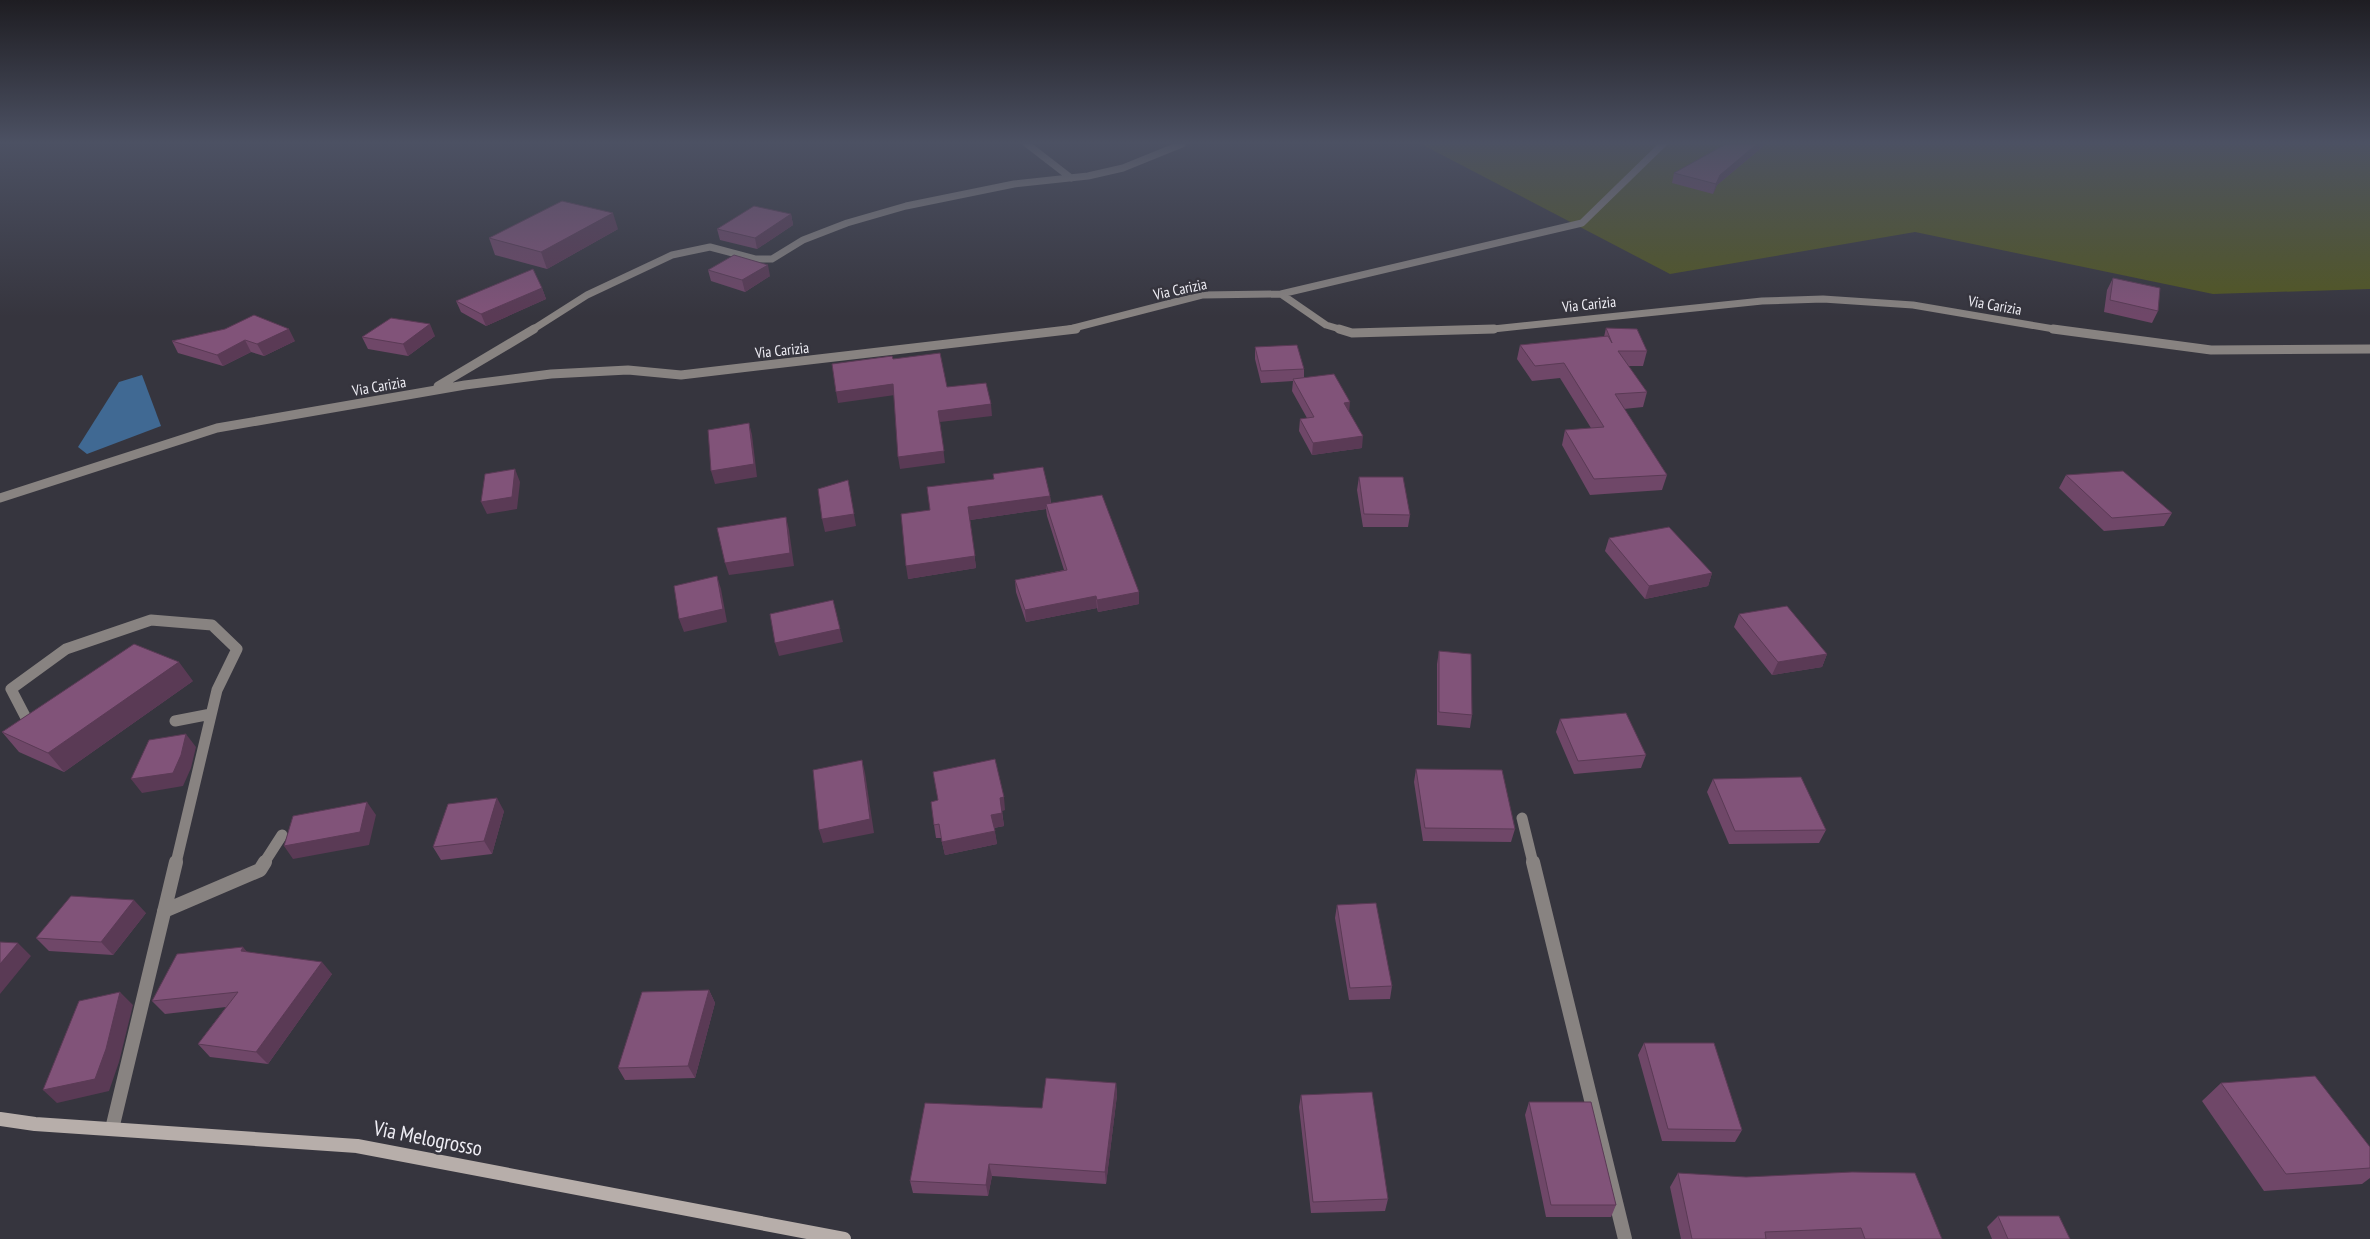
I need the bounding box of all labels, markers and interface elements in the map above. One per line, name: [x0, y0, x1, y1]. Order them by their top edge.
street label: Via Carizia: [1151, 274, 1208, 304]
street label: Via Carizia: [1966, 291, 2023, 319]
street label: Via Carizia: [1560, 292, 1617, 316]
street label: Via Carizia: [753, 338, 810, 362]
street label: Via Carizia: [350, 372, 407, 400]
street label: Via Melogrosso: [370, 1114, 485, 1162]

